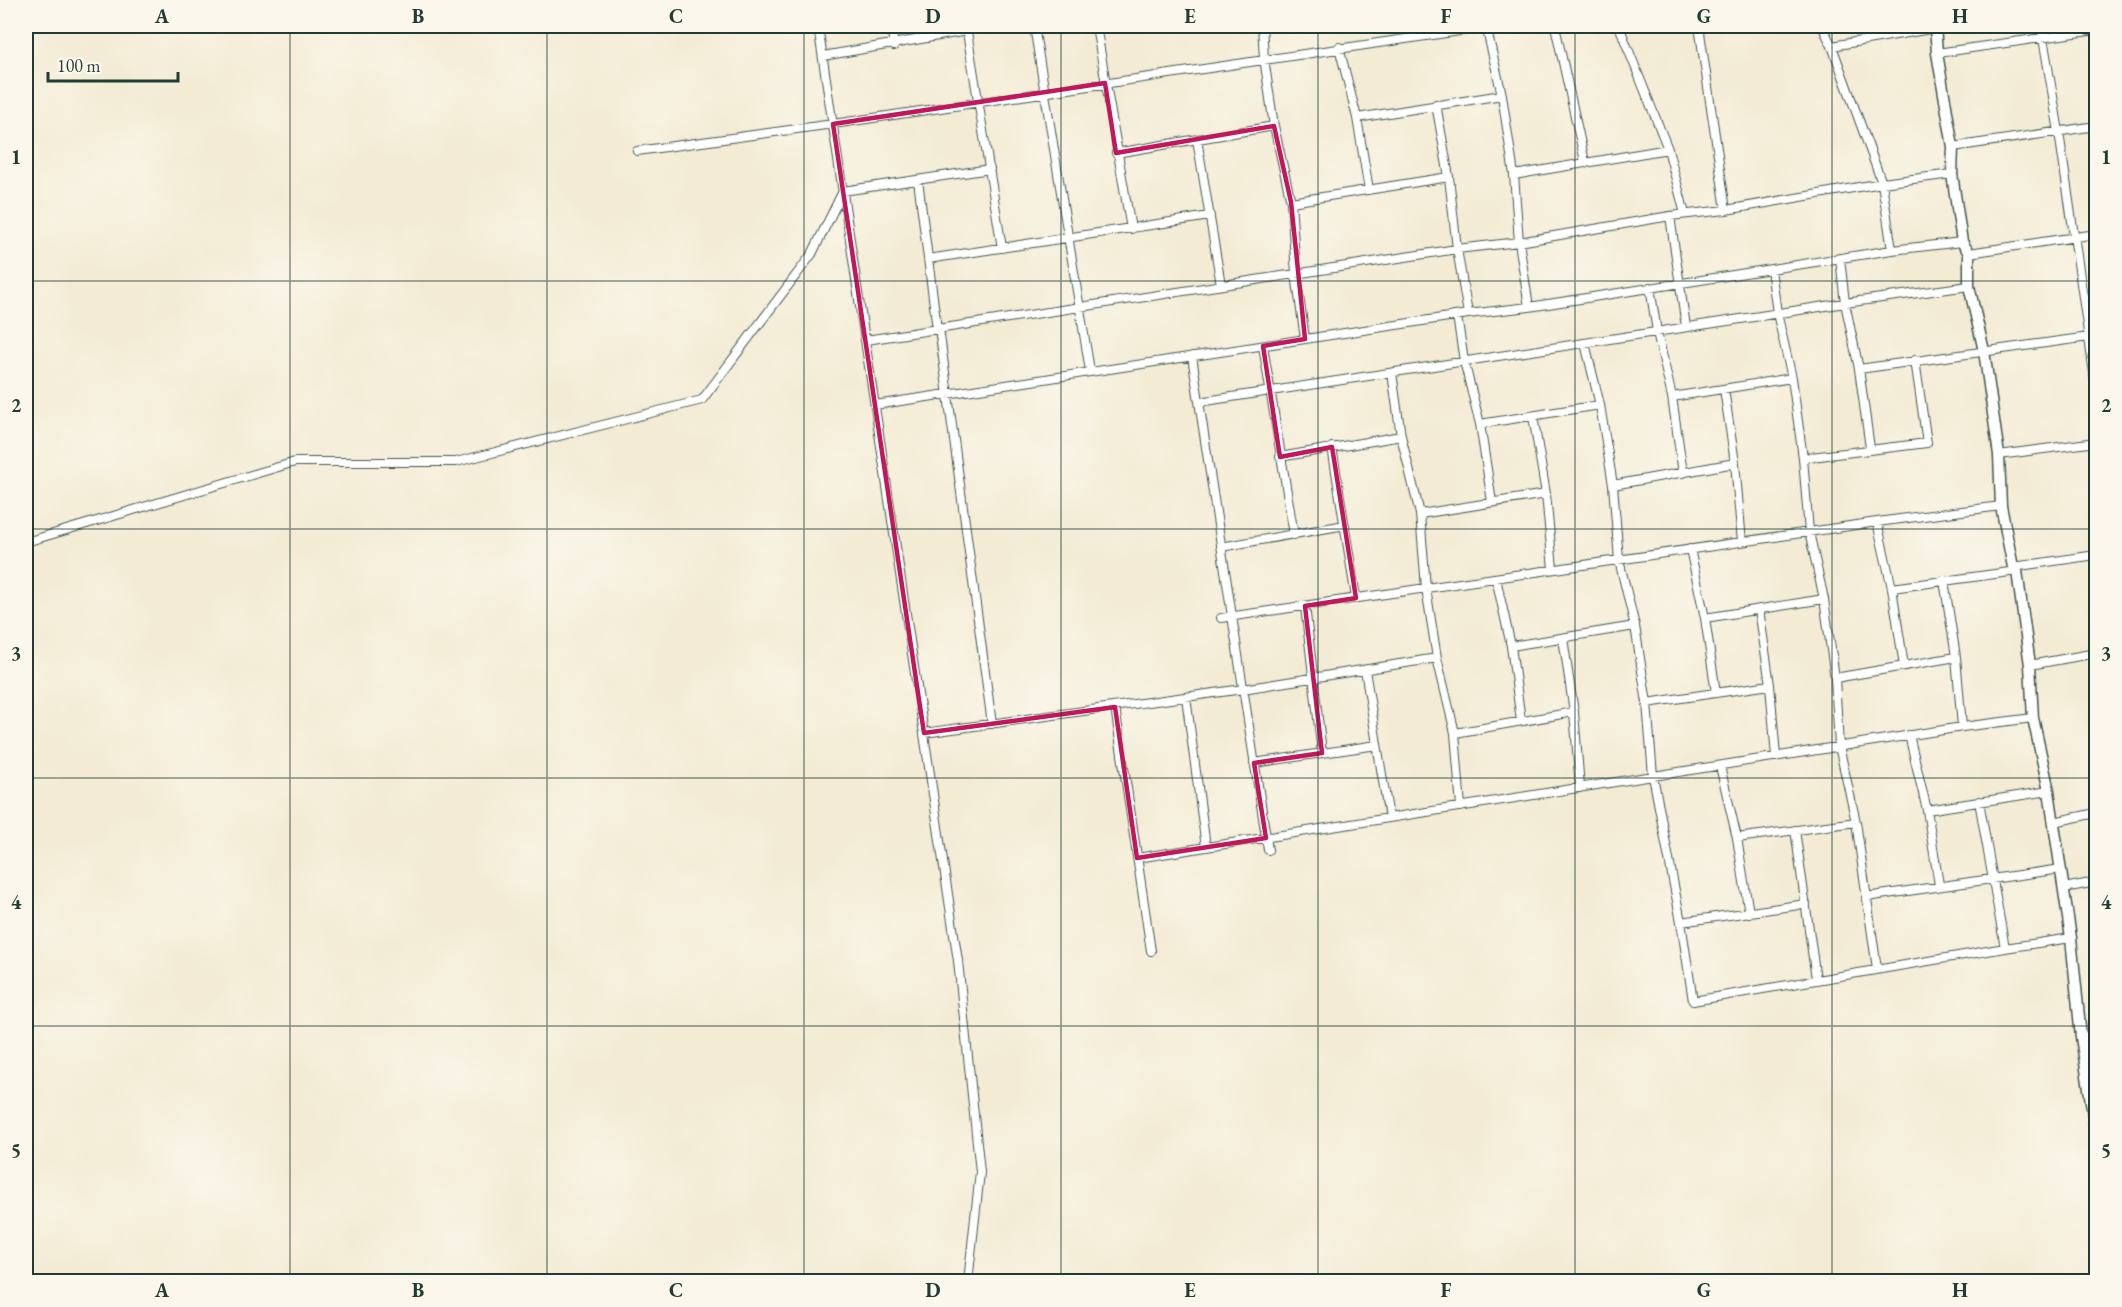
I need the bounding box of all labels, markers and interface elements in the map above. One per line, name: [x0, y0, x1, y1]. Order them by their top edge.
text: A: [154, 3, 170, 29]
text: B: [412, 3, 424, 29]
text: C: [669, 3, 683, 29]
text: D: [925, 3, 941, 29]
text: E: [1184, 3, 1196, 29]
text: F: [1441, 3, 1452, 29]
text: G: [1697, 3, 1711, 29]
text: H: [1952, 3, 1968, 29]
scale bar: [48, 45, 178, 83]
text: 100 m: [57, 54, 101, 77]
text: 1: [11, 144, 21, 170]
text: 1: [2101, 144, 2111, 170]
text: 2: [11, 392, 22, 418]
text: 2: [2101, 392, 2112, 418]
text: 3: [11, 640, 21, 666]
text: 3: [2101, 640, 2111, 666]
text: 4: [11, 889, 22, 915]
text: 4: [2101, 889, 2112, 915]
text: 5: [11, 1137, 21, 1163]
text: 5: [2101, 1137, 2111, 1163]
text: A: [154, 1277, 170, 1303]
text: B: [412, 1277, 424, 1303]
text: C: [669, 1277, 683, 1303]
text: D: [925, 1277, 941, 1303]
text: E: [1184, 1277, 1196, 1303]
text: F: [1441, 1277, 1452, 1303]
text: G: [1697, 1277, 1711, 1303]
text: H: [1952, 1277, 1968, 1303]

